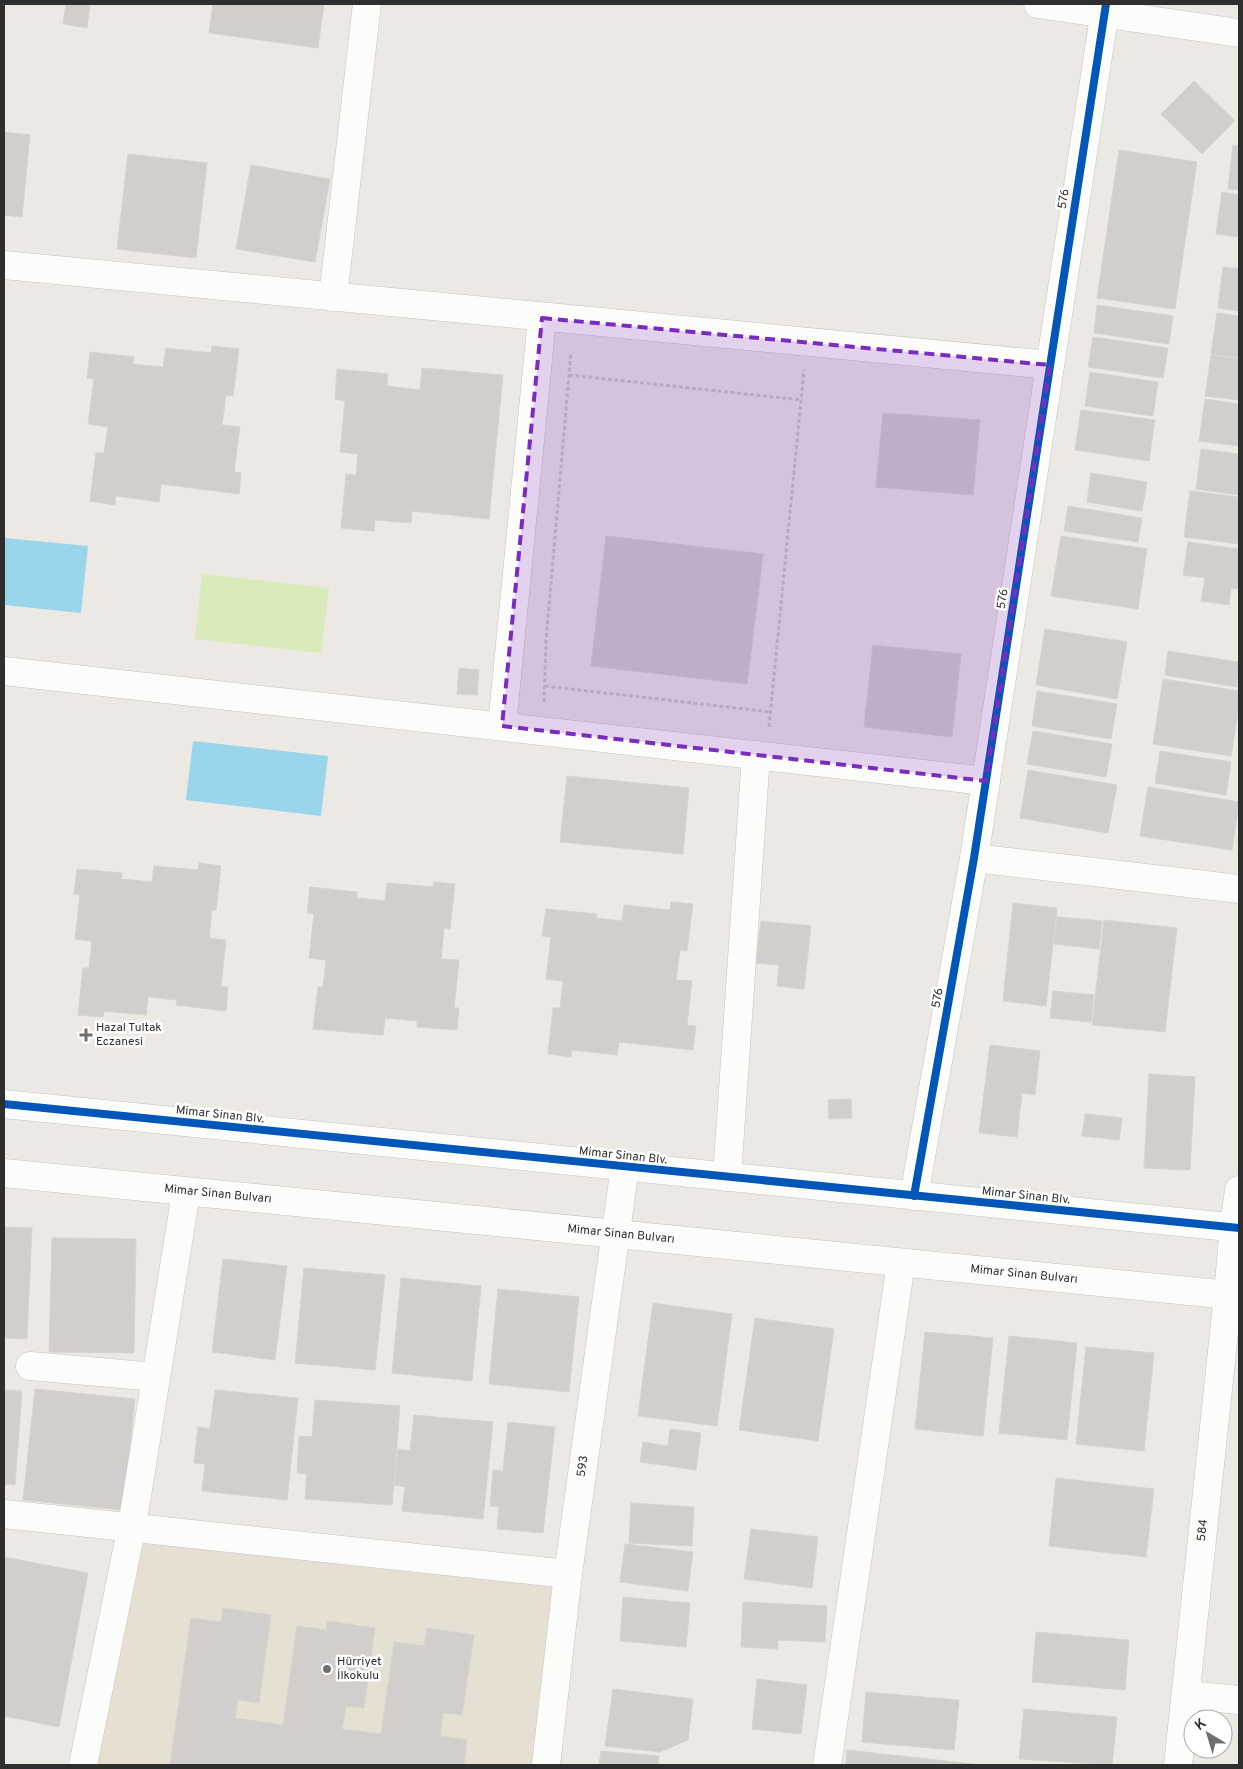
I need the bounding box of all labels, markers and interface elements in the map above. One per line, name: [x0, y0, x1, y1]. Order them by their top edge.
street label: 576: [1055, 188, 1073, 210]
street label: 576: [994, 588, 1012, 610]
street label: 576: [928, 987, 948, 1009]
place label: Hazal Tultak Eczanesi: [96, 1020, 162, 1050]
marker: Hazal Tultak Eczanesi: [80, 1029, 92, 1041]
street label: Mimar Sinan Blv.: [175, 1102, 265, 1128]
street label: Mimar Sinan Blv.: [578, 1143, 668, 1169]
street label: Mimar Sinan Bulvarı: [163, 1181, 272, 1208]
street label: Mimar Sinan Blv.: [981, 1183, 1071, 1209]
street label: Mimar Sinan Bulvarı: [566, 1221, 675, 1248]
street label: Mimar Sinan Bulvarı: [969, 1261, 1078, 1288]
street label: 593: [574, 1454, 593, 1478]
street label: 584: [1194, 1518, 1212, 1542]
place label: Hürriyet İlkokulu: [337, 1654, 382, 1684]
marker: Hürriyet İlkokulu: [321, 1663, 333, 1675]
north arrow: [1183, 1709, 1233, 1759]
text: K: [1192, 1715, 1210, 1735]

